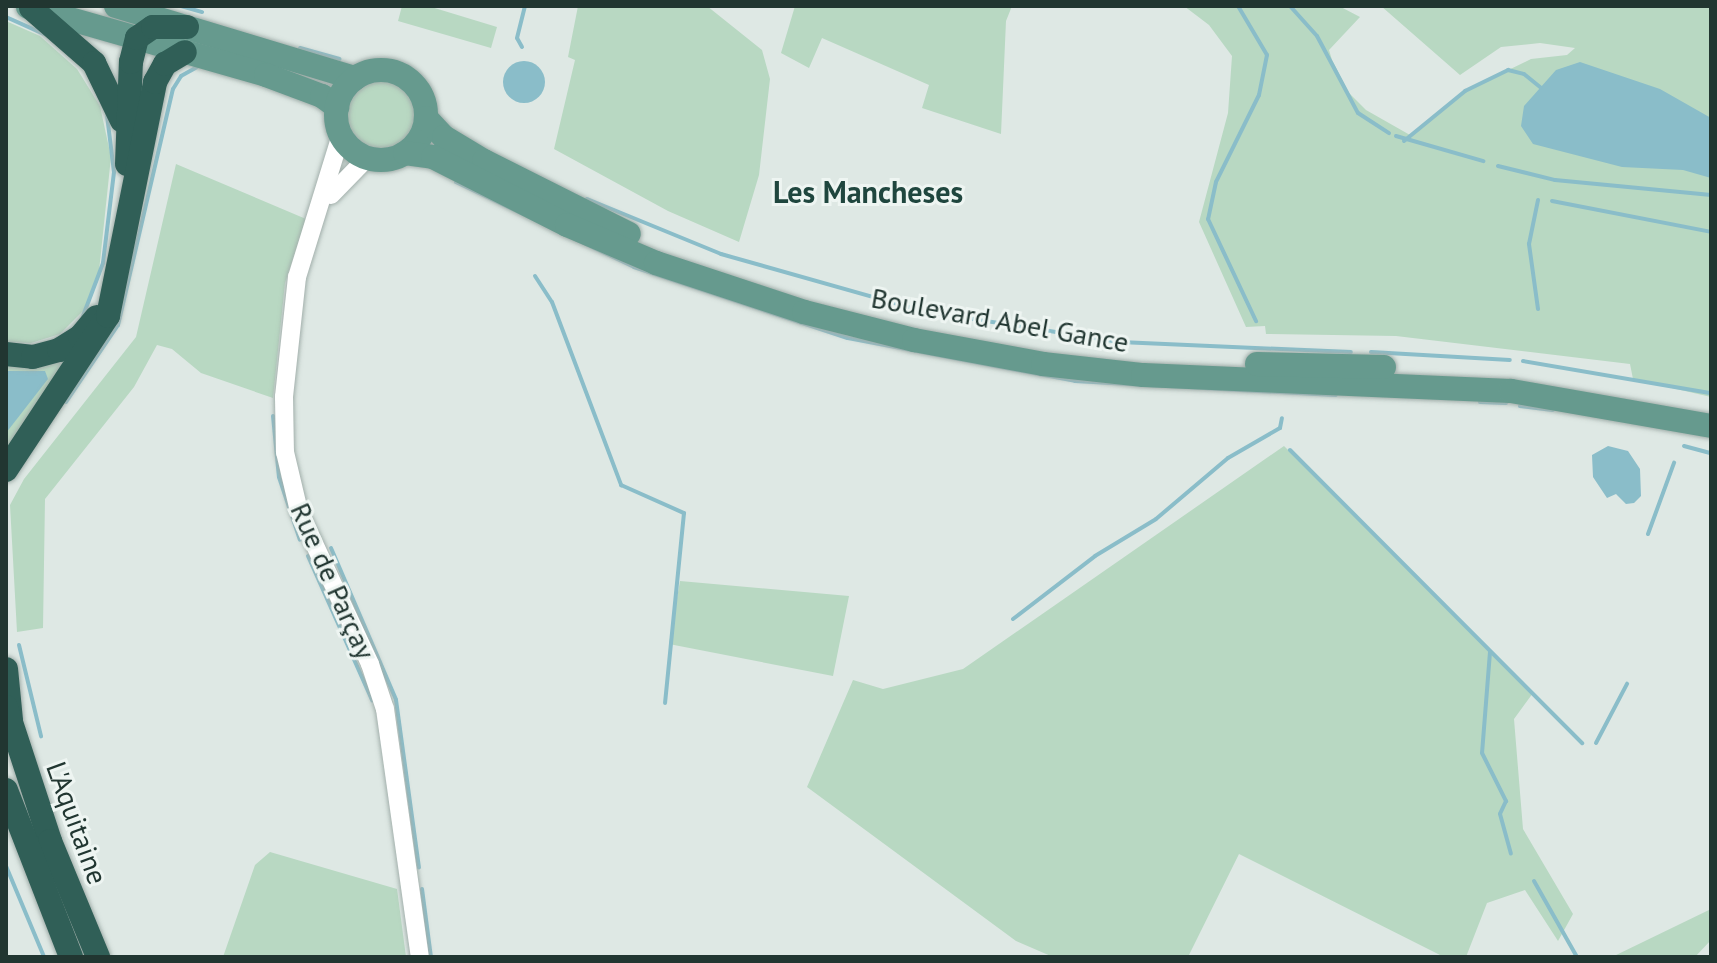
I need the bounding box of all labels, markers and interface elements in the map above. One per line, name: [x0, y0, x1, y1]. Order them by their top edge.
district label: Les Mancheses: [773, 174, 963, 210]
street label: Boulevard Abel Gance: [868, 281, 1132, 359]
street label: Rue de Parçay: [284, 498, 382, 664]
street label: L'Aquitaine: [39, 757, 115, 889]

